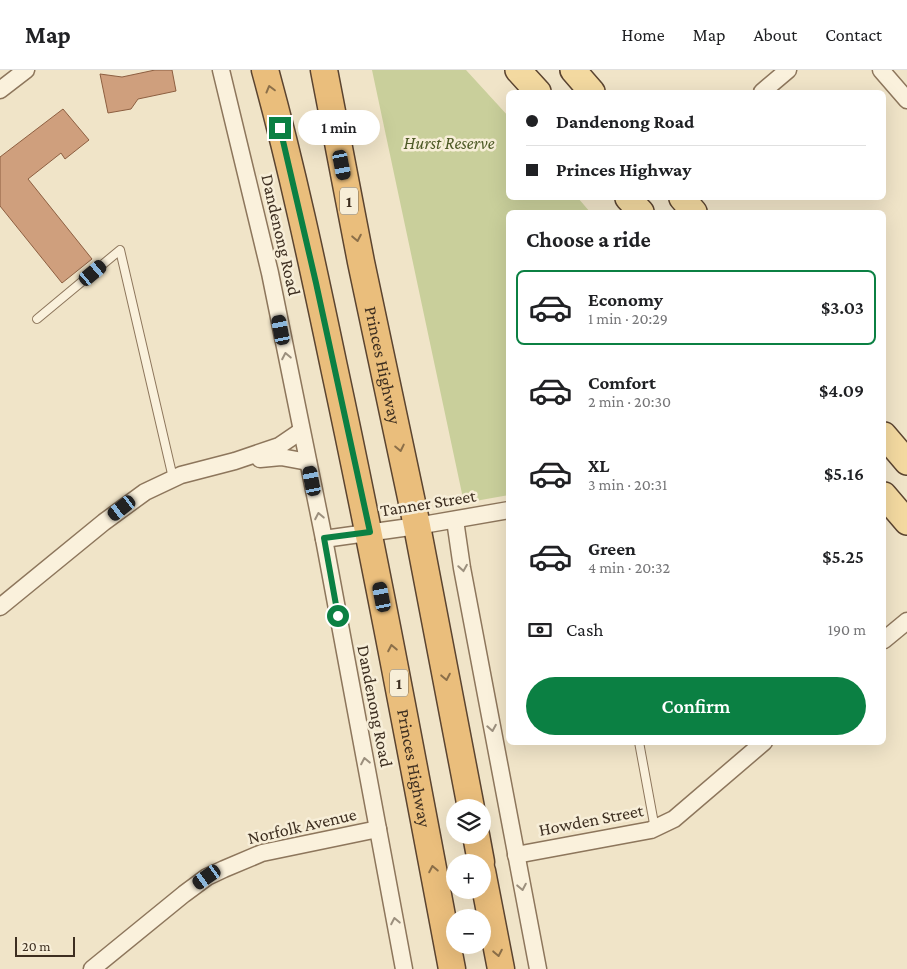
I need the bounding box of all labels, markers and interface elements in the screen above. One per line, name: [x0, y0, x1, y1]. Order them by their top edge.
text: Map: [25, 21, 71, 48]
text: Home: [622, 25, 665, 45]
text: Map: [693, 25, 725, 45]
text: About: [753, 25, 797, 45]
text: Contact: [825, 25, 882, 45]
one-way arrow: [265, 85, 275, 93]
callout: 1 min: [298, 110, 380, 146]
text: Dandenong Road: [556, 111, 694, 132]
route end: [269, 117, 291, 139]
text: 1 min: [321, 119, 357, 136]
park label: Hurst Reserve: [403, 133, 495, 153]
car: [331, 149, 352, 181]
text: Princes Highway: [556, 159, 691, 180]
street label: Dandenong Road: [257, 172, 305, 298]
road number: 1: [340, 188, 358, 214]
text: Choose a ride: [526, 227, 651, 252]
one-way arrow: [351, 234, 361, 243]
car: [76, 258, 109, 288]
icon: car: [528, 285, 573, 330]
text: Economy: [588, 289, 663, 310]
text: $3.03: [821, 297, 864, 318]
street label: Princes Highway: [361, 304, 405, 427]
text: 1 min · 20:29: [588, 310, 668, 327]
car: [270, 314, 291, 346]
one-way arrow: [282, 352, 292, 361]
icon: car: [528, 368, 573, 413]
text: Comfort: [588, 372, 656, 393]
text: $4.09: [819, 380, 864, 401]
text: 2 min · 20:30: [588, 393, 671, 410]
one-way arrow: [394, 443, 405, 452]
icon: car: [528, 451, 573, 496]
text: XL: [588, 455, 610, 476]
text: $5.16: [824, 463, 864, 484]
car: [301, 465, 322, 497]
text: 3 min · 20:31: [588, 476, 667, 493]
street label: Tanner Street: [379, 485, 478, 520]
car: [105, 493, 138, 523]
one-way arrow: [314, 511, 325, 520]
icon: car: [528, 534, 573, 579]
text: Green: [588, 538, 636, 559]
text: $5.25: [822, 546, 864, 567]
text: 4 min · 20:32: [588, 559, 670, 576]
one-way arrow: [457, 563, 467, 572]
car: [371, 581, 392, 613]
route start: [327, 605, 349, 627]
icon: cash: [526, 616, 554, 644]
text: Cash: [566, 619, 604, 640]
text: 190 m: [828, 621, 866, 638]
street label: Dandenong Road: [353, 643, 397, 769]
one-way arrow: [387, 644, 398, 653]
road number: 1: [390, 670, 408, 696]
one-way arrow: [440, 673, 450, 682]
button: Confirm: [526, 677, 866, 735]
street label: Princes Highway: [393, 707, 435, 830]
one-way arrow: [486, 723, 497, 732]
one-way arrow: [360, 757, 371, 766]
map controls: [446, 799, 491, 954]
button: layers: [446, 799, 491, 844]
street label: Howden Street: [537, 800, 646, 840]
street label: Norfolk Avenue: [246, 804, 358, 848]
button: +: [446, 854, 491, 899]
car: [190, 862, 223, 892]
one-way arrow: [429, 865, 439, 874]
one-way arrow: [516, 883, 526, 892]
button: −: [446, 909, 491, 954]
one-way arrow: [390, 917, 401, 925]
scale bar: [15, 934, 75, 957]
text: 20 m: [22, 938, 50, 954]
one-way arrow: [492, 949, 503, 957]

